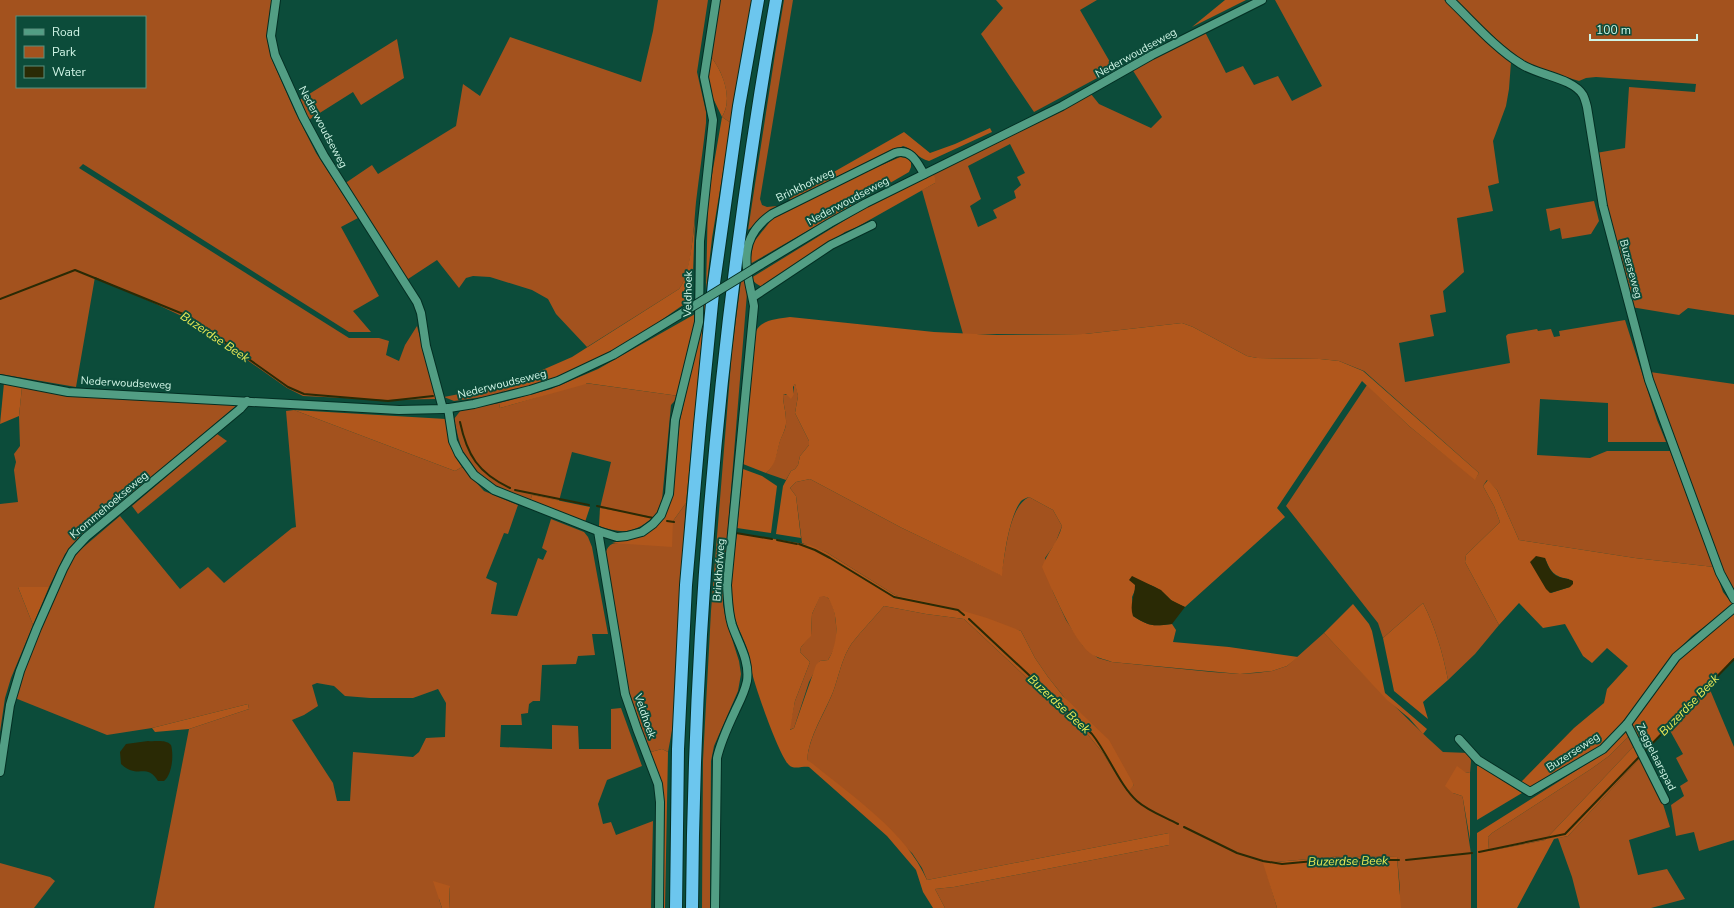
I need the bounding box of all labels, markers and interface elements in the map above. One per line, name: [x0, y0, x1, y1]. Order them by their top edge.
legend: [16, 16, 146, 88]
scale bar: [1590, 16, 1697, 42]
text: 100 m: [1596, 22, 1631, 38]
text: Road: [52, 24, 80, 40]
street label: Nederwoudseweg: [1093, 24, 1179, 82]
text: Park: [52, 44, 77, 60]
text: Water: [52, 64, 86, 80]
street label: Nederwoudseweg: [295, 83, 351, 171]
street label: Brinkhofweg: [773, 164, 837, 206]
street label: Nederwoudseweg: [804, 173, 892, 229]
street label: Buzerseweg: [1616, 238, 1646, 300]
street label: Veldhoek: [680, 270, 696, 318]
water label: Buzerdse Beek: [177, 308, 253, 367]
street label: Nederwoudseweg: [456, 366, 548, 402]
street label: Nederwoudseweg: [80, 373, 172, 393]
street label: Krommehoekseweg: [67, 468, 151, 542]
street label: Brinkhofweg: [709, 538, 729, 602]
water label: Buzerdse Beek: [1655, 670, 1723, 739]
water label: Buzerdse Beek: [1024, 671, 1094, 738]
street label: Veldhoek: [630, 691, 660, 741]
street label: Zeggelaarspad: [1633, 721, 1679, 793]
street label: Buzerseweg: [1543, 729, 1603, 775]
water label: Buzerdse Beek: [1308, 852, 1389, 870]

